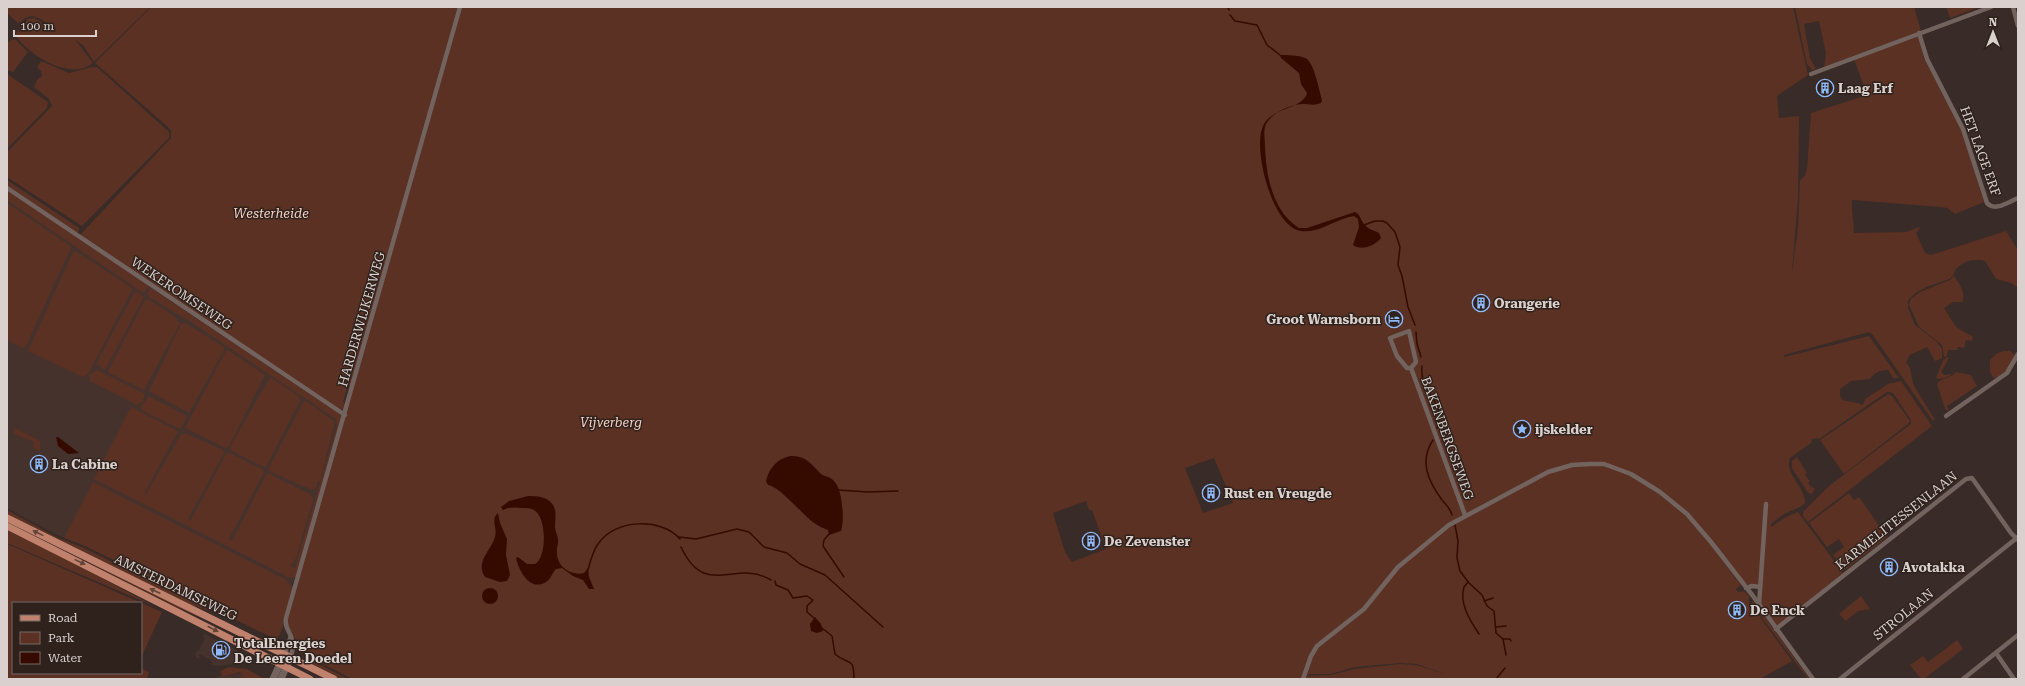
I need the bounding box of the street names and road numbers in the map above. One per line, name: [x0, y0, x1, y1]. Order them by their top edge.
street label: HET LAGE ERF: [1957, 104, 2004, 198]
street label: HARDERWIJKERWEG: [335, 250, 388, 388]
street label: WEKEROMSEWEG: [128, 254, 235, 333]
street label: BAKENBERGSEWEG: [1418, 375, 1477, 502]
street label: KARMELITESSENLAAN: [1832, 468, 1960, 573]
street label: AMSTERDAMSEWEG: [112, 551, 240, 624]
street label: STROLAAN: [1870, 586, 1936, 643]

